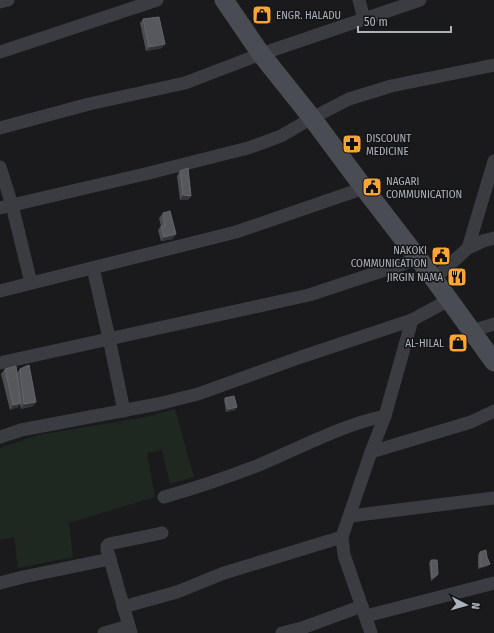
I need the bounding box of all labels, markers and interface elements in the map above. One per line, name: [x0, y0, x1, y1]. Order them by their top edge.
shop icon: ENGR. HALADU: [251, 4, 273, 26]
scale bar: [358, 8, 451, 34]
place label: ENGR. HALADU: [276, 9, 341, 22]
text: 50 m: [364, 15, 388, 29]
place label: DISCOUNT MEDICINE: [366, 132, 412, 158]
pharmacy icon: DISCOUNT MEDICINE: [341, 133, 363, 155]
place label: NAGARI COMMUNICATION: [386, 175, 462, 201]
public building icon: NAGARI COMMUNICATION: [361, 176, 383, 198]
place label: NAKOKI COMMUNICATION: [351, 244, 427, 270]
public building icon: NAKOKI COMMUNICATION: [430, 245, 452, 267]
restaurant icon: JIRGIN NAMA: [446, 266, 468, 288]
place label: JIRGIN NAMA: [387, 271, 443, 284]
shop icon: AL-HILAL: [447, 332, 469, 354]
place label: AL-HILAL: [405, 337, 444, 350]
north arrow: [446, 585, 486, 625]
text: N: [469, 602, 482, 610]

